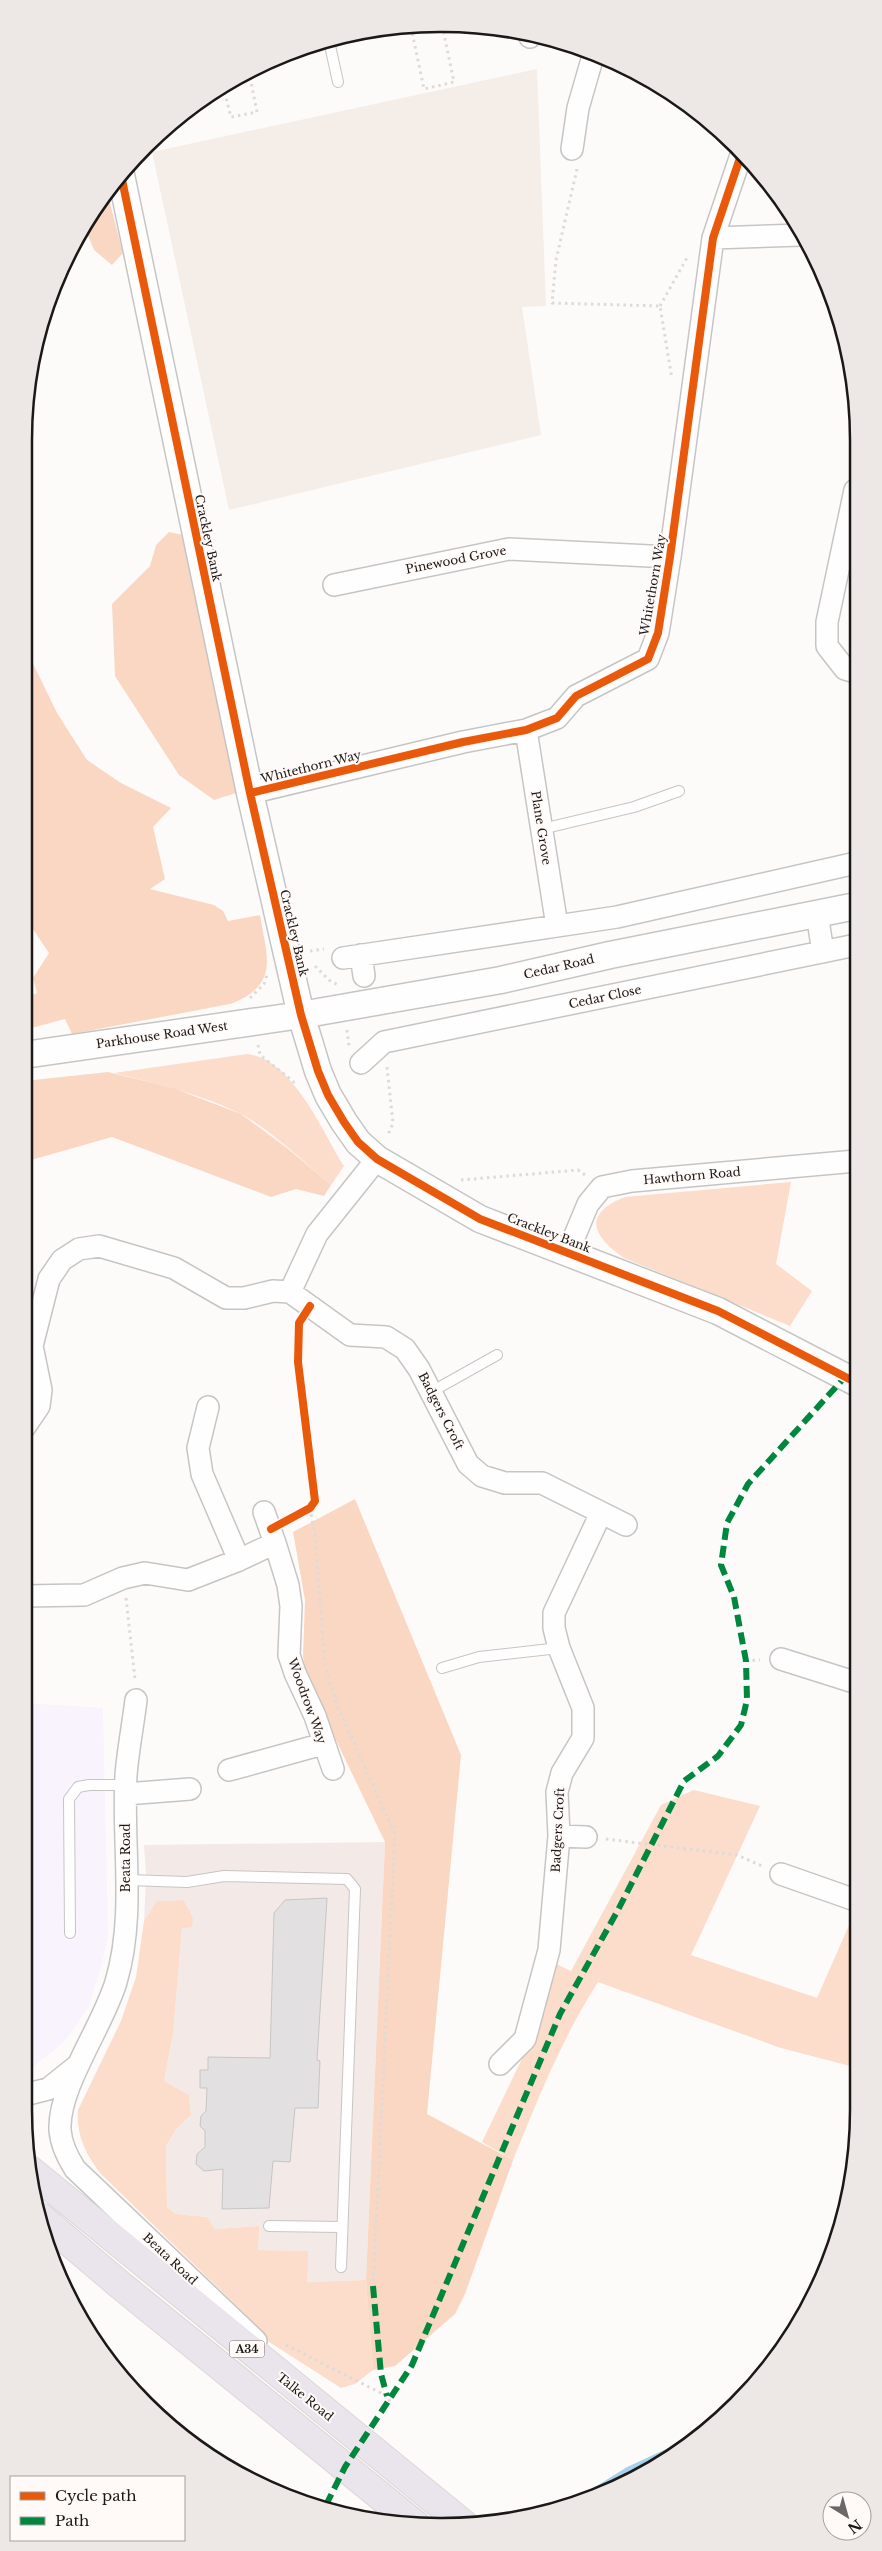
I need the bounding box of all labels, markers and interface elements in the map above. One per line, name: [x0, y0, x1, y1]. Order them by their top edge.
street label: Crackley Bank: [192, 493, 225, 583]
street label: Whitethorn Way: [636, 533, 669, 638]
street label: Pinewood Grove: [404, 542, 508, 577]
street label: Whitethorn Way: [258, 747, 363, 786]
street label: Plane Grove: [528, 790, 555, 866]
street label: Crackley Bank: [277, 888, 312, 978]
street label: Cedar Road: [522, 951, 596, 982]
street label: Cedar Close: [567, 981, 643, 1012]
street label: Parkhouse Road West: [95, 1018, 229, 1051]
street label: Hawthorn Road: [643, 1164, 741, 1187]
street label: Crackley Bank: [505, 1210, 594, 1256]
street label: Badgers Croft: [415, 1369, 468, 1453]
street label: Woodrow Way: [285, 1655, 330, 1746]
street label: Badgers Croft: [548, 1787, 567, 1873]
street label: Beata Road: [118, 1823, 133, 1893]
street label: Beata Road: [140, 2230, 201, 2288]
road number: A34: [230, 2340, 264, 2358]
street label: Talke Road: [274, 2369, 337, 2424]
legend: [10, 2476, 185, 2541]
text: Cycle path: [55, 2486, 137, 2505]
north arrow: [822, 2491, 872, 2541]
text: Path: [55, 2511, 89, 2530]
text: N: [844, 2515, 865, 2538]

